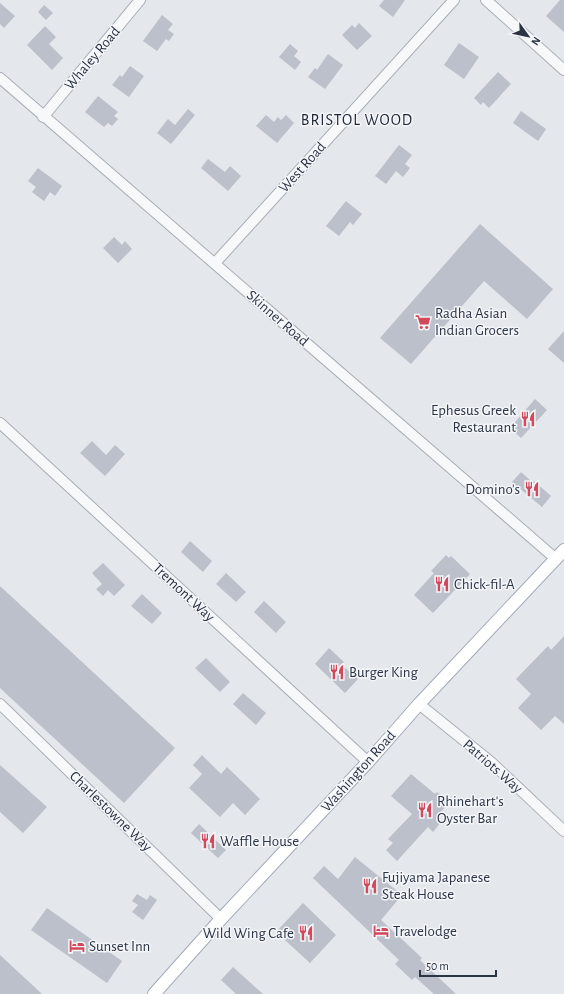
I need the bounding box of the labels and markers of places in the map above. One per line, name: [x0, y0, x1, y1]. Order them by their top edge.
place label: Radha Asian Indian Grocers: [435, 306, 519, 338]
supermarket icon: Radha Asian Indian Grocers: [414, 313, 432, 331]
place label: Ephesus Greek Restaurant: [431, 403, 516, 435]
restaurant icon: Ephesus Greek Restaurant: [519, 410, 537, 428]
restaurant icon: Domino's: [523, 480, 541, 498]
place label: Domino's: [465, 482, 520, 497]
restaurant icon: Chick-fil-A: [433, 575, 451, 593]
place label: Chick-fil-A: [454, 577, 515, 592]
restaurant icon: Burger King: [328, 663, 346, 681]
place label: Burger King: [349, 665, 419, 680]
place label: Rhinehart's Oyster Bar: [437, 794, 504, 826]
restaurant icon: Rhinehart's Oyster Bar: [416, 801, 434, 819]
restaurant icon: Waffle House: [199, 832, 217, 850]
place label: Waffle House: [220, 834, 299, 849]
place label: Fujiyama Japanese Steak House: [382, 870, 490, 902]
restaurant icon: Fujiyama Japanese Steak House: [361, 877, 379, 895]
hotel icon: Travelodge: [372, 922, 390, 940]
restaurant icon: Wild Wing Cafe: [297, 924, 315, 942]
place label: Travelodge: [393, 924, 457, 939]
place label: Wild Wing Cafe: [203, 926, 294, 941]
hotel icon: Sunset Inn: [68, 937, 86, 955]
place label: Sunset Inn: [89, 939, 150, 954]

